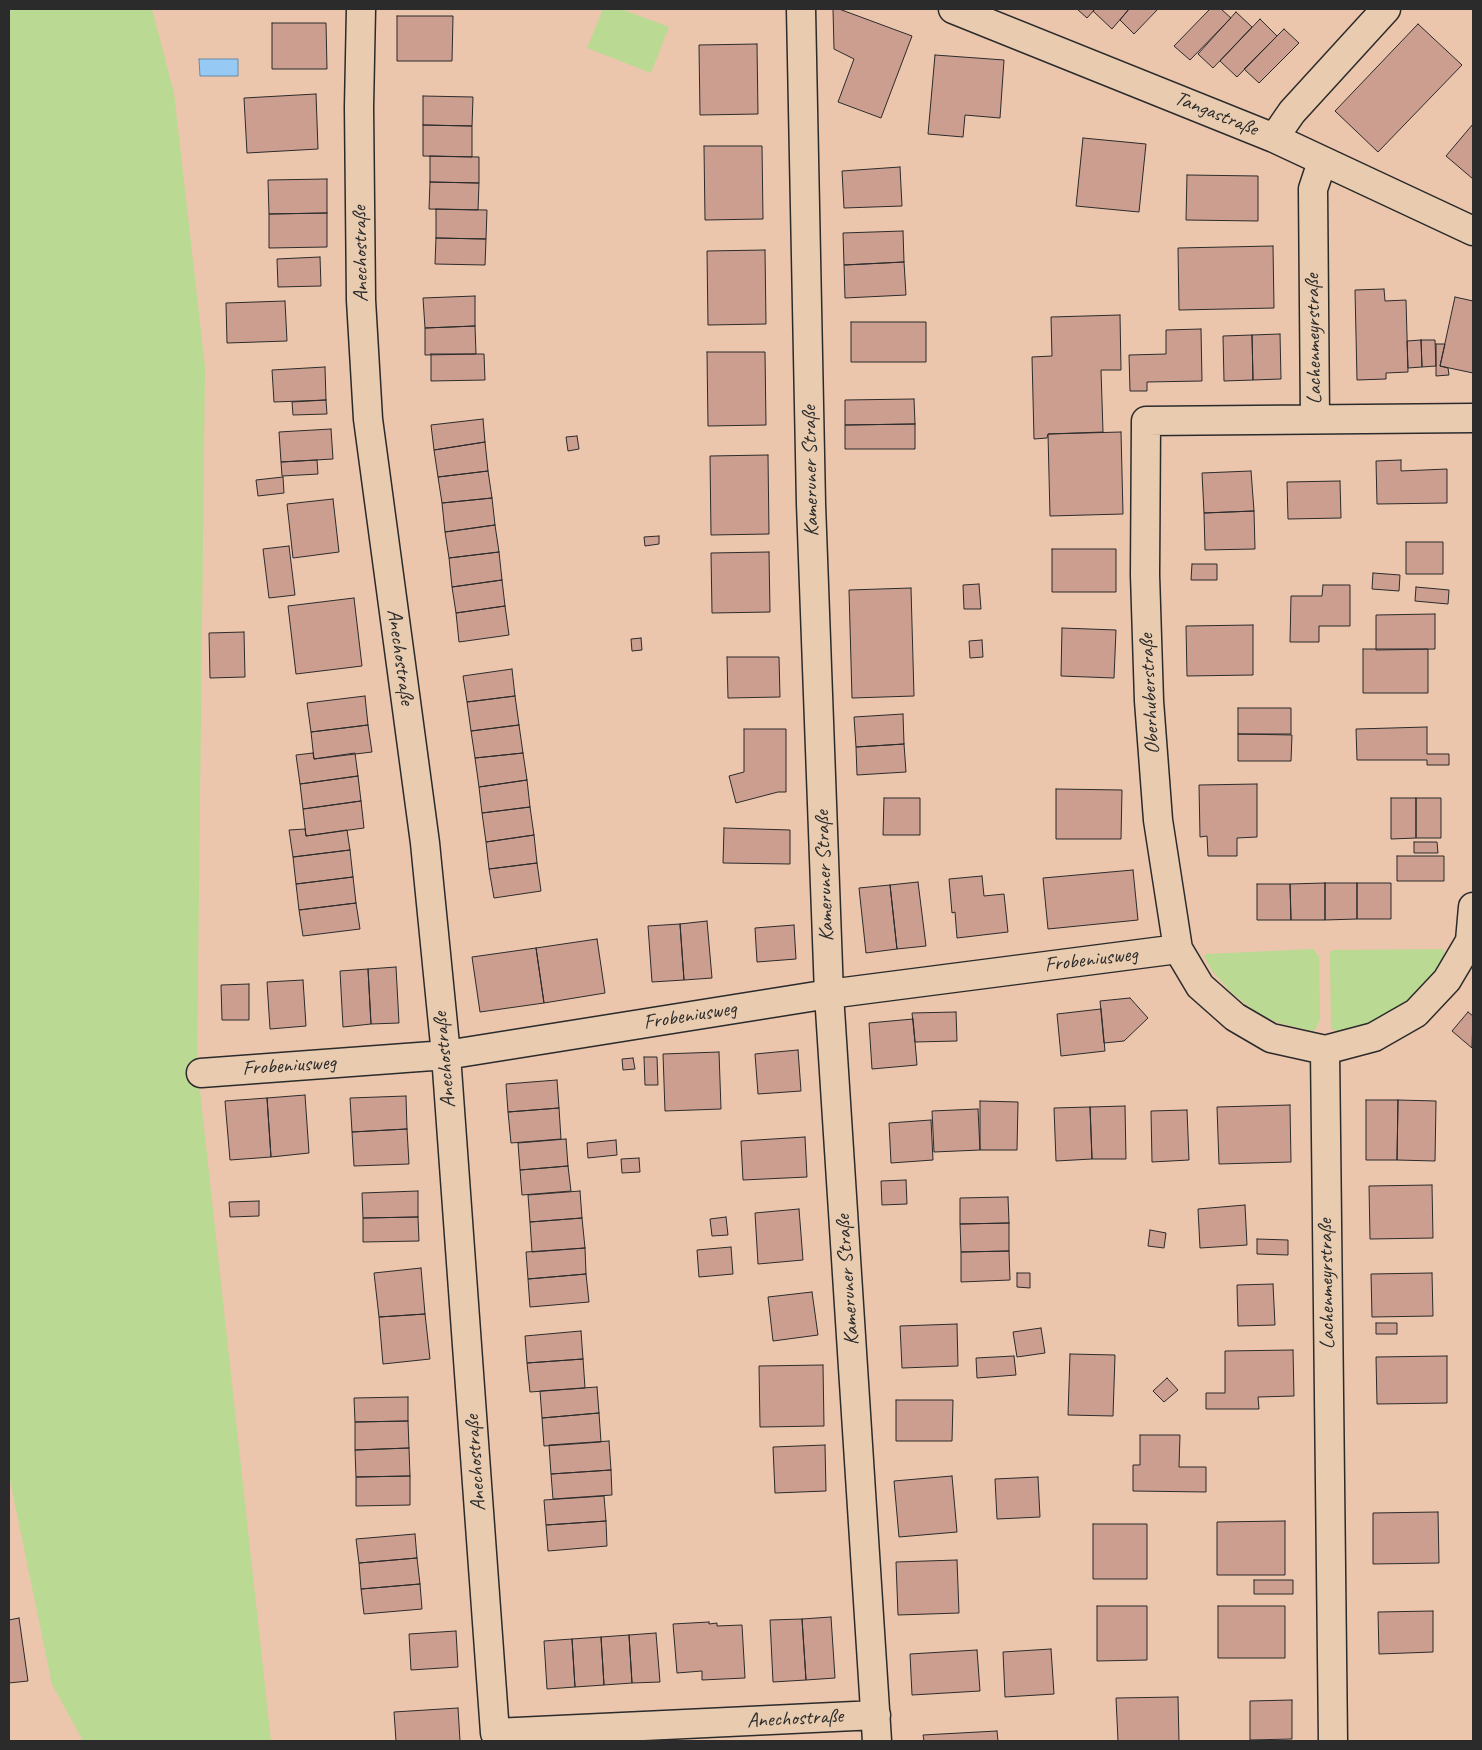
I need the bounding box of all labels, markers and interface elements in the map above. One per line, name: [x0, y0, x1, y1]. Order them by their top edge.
street label: Tangastraße: [1171, 86, 1261, 142]
street label: Anechostraße: [348, 206, 374, 302]
street label: Lachenmeyrstraße: [1300, 273, 1328, 405]
street label: Kameruner Straße: [797, 405, 825, 537]
street label: Anechostraße: [381, 608, 419, 706]
street label: Oberhuberstraße: [1134, 633, 1166, 755]
street label: Kameruner Straße: [810, 810, 840, 942]
street label: Frobeniusweg: [1043, 942, 1139, 978]
street label: Frobeniusweg: [642, 996, 738, 1036]
street label: Anechostraße: [428, 1011, 462, 1109]
street label: Frobeniusweg: [241, 1050, 337, 1082]
street label: Kameruner Straße: [831, 1214, 865, 1346]
street label: Lachenmeyrstraße: [1313, 1218, 1341, 1350]
street label: Anechostraße: [460, 1414, 492, 1512]
street label: Anechostraße: [746, 1704, 844, 1734]

